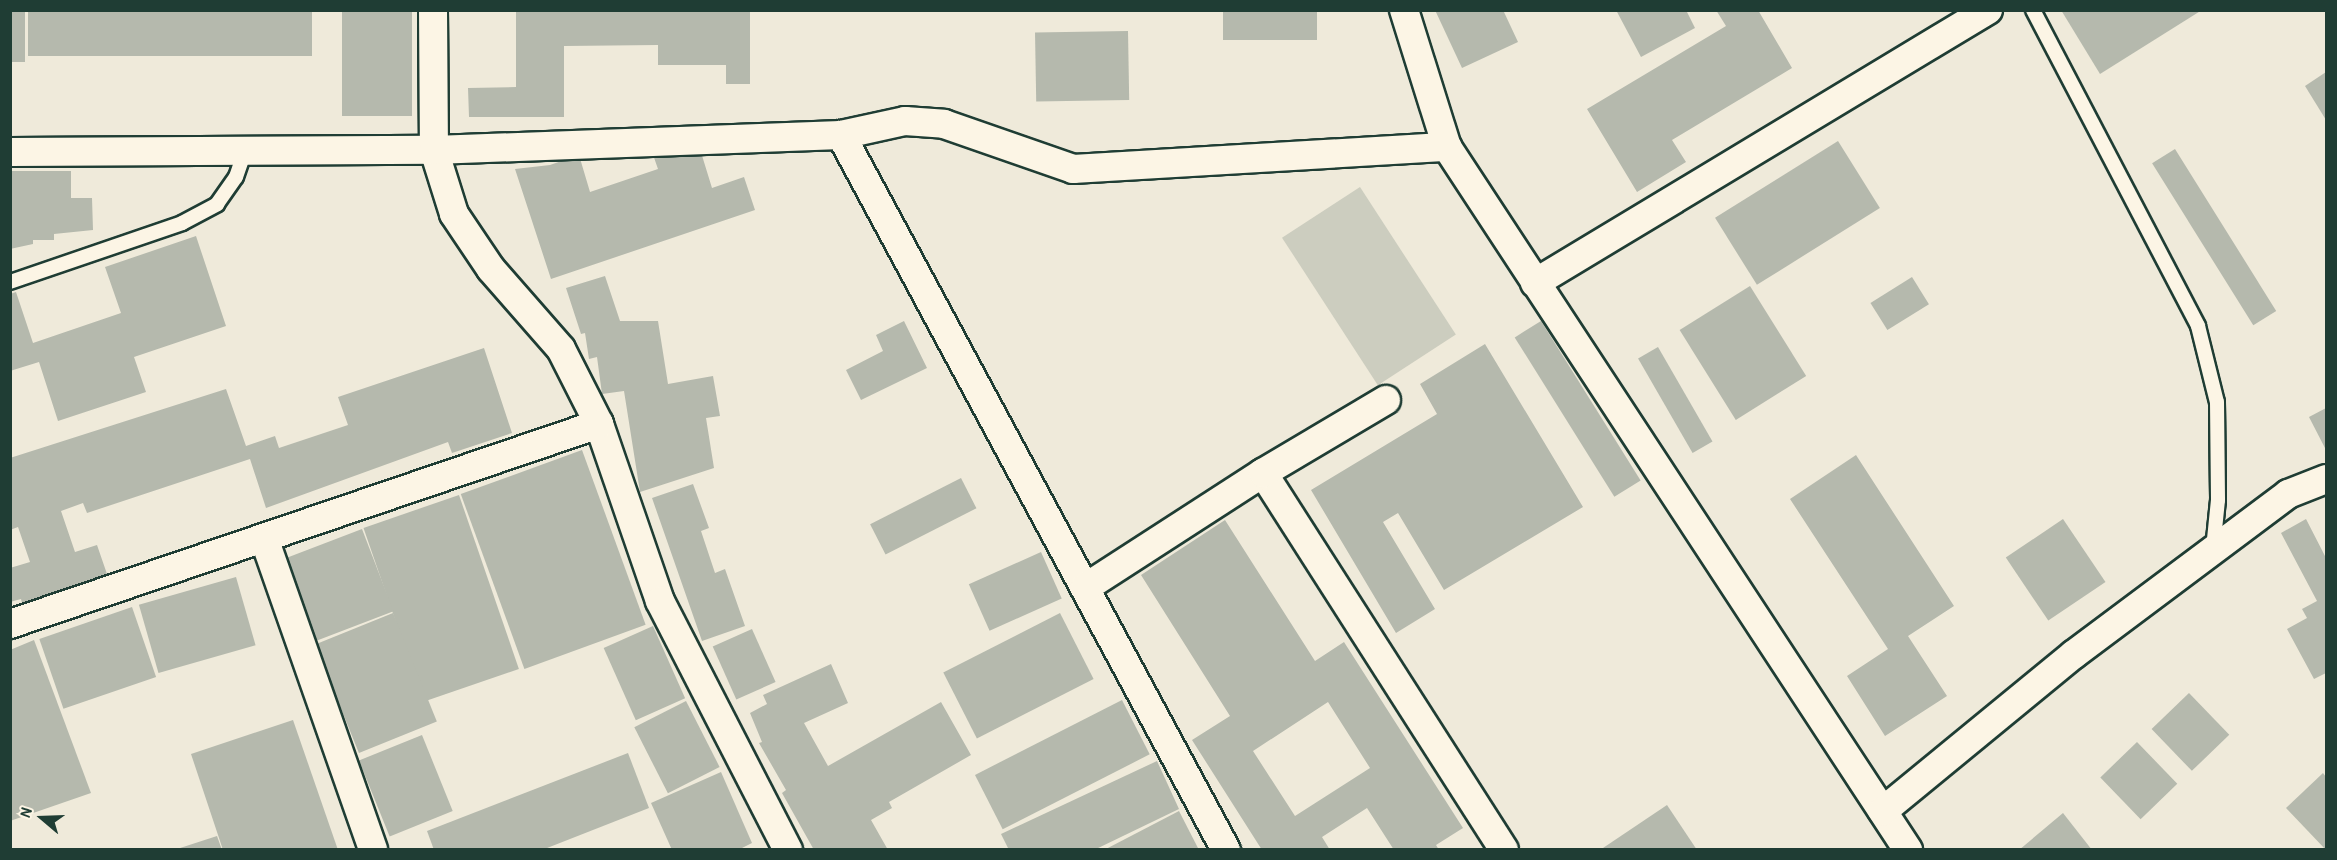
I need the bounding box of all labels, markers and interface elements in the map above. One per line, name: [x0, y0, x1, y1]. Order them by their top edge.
north arrow: [12, 788, 72, 848]
text: N: [13, 805, 37, 820]

